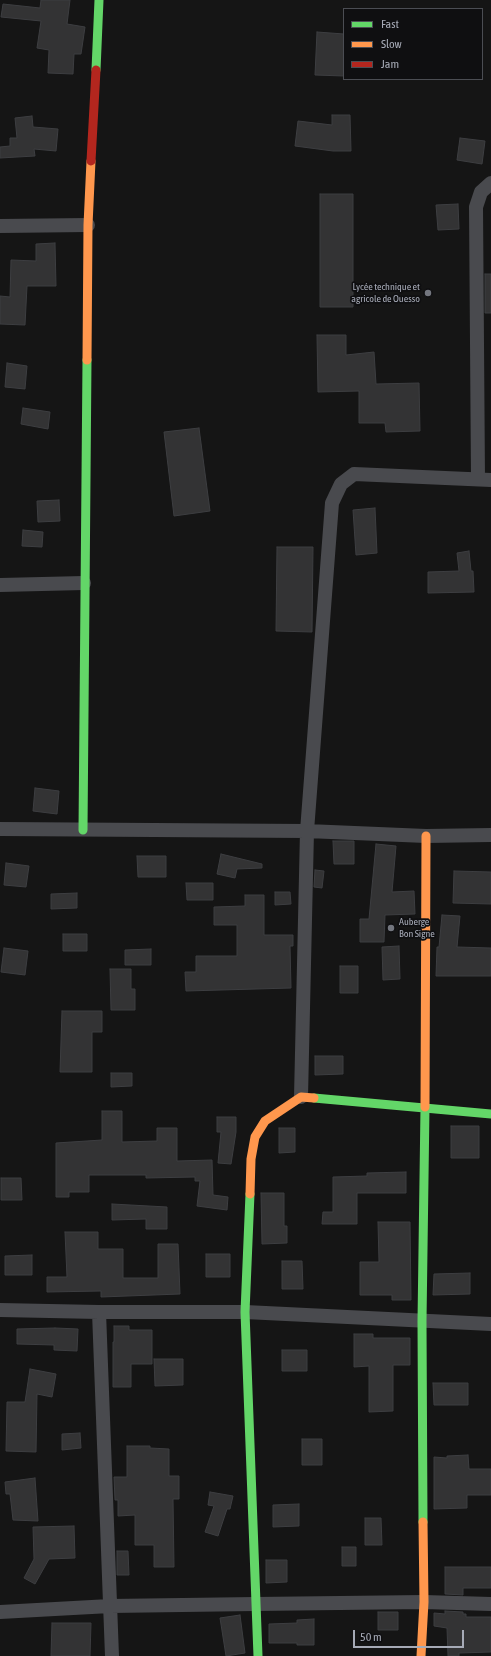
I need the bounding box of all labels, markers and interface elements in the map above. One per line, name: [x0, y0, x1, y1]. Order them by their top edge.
legend: [343, 8, 483, 80]
text: Fast: [381, 17, 399, 31]
text: Slow: [381, 37, 402, 51]
text: Jam: [381, 57, 399, 71]
place label: Lycée technique et agricole de Ouesso: [351, 281, 420, 304]
marker: Lycée technique et agricole de Ouesso: [423, 288, 433, 298]
place label: Auberge Bon Signe: [399, 916, 435, 940]
marker: Auberge Bon Signe: [386, 923, 396, 933]
scale bar: [355, 1622, 466, 1648]
text: 50 m: [360, 1630, 382, 1644]

